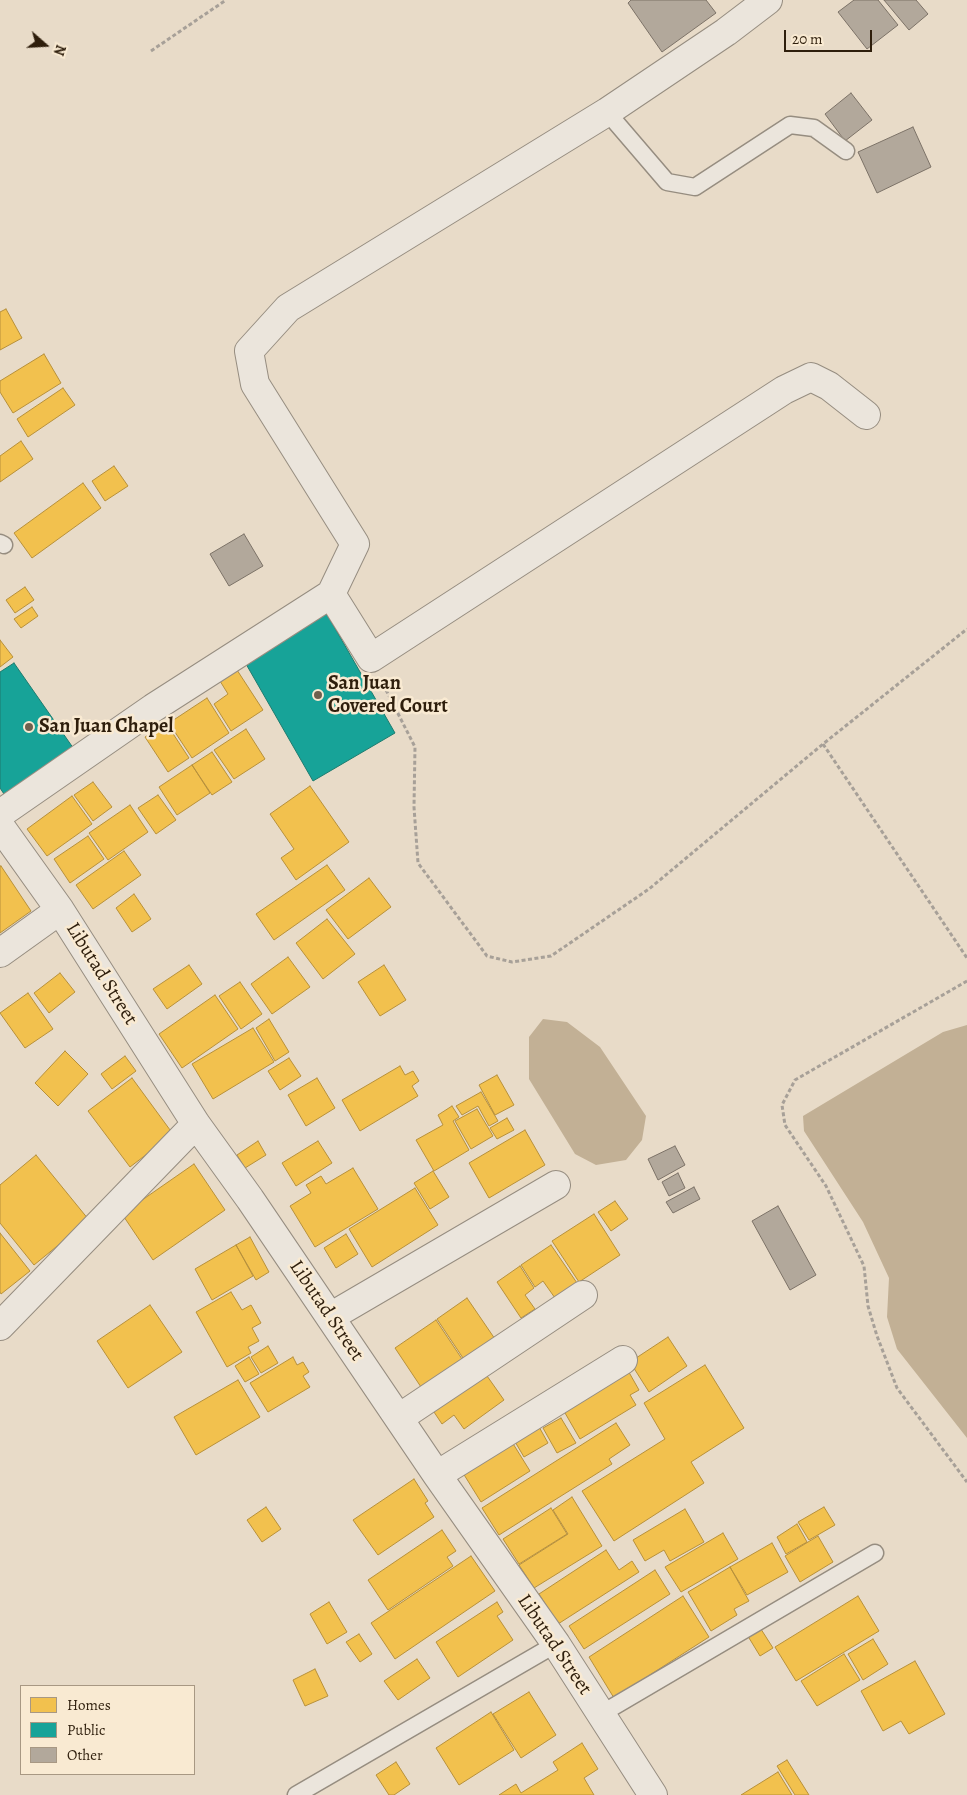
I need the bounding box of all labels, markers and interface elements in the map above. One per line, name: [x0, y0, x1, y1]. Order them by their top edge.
north arrow: [20, 20, 70, 70]
scale bar: [787, 20, 874, 52]
text: 20 m: [792, 29, 823, 49]
text: N: [49, 42, 70, 58]
place label: San Juan Covered Court: [328, 672, 448, 719]
marker: San Juan Covered Court: [312, 689, 324, 701]
place label: San Juan Chapel: [39, 715, 173, 739]
marker: San Juan Chapel: [23, 721, 35, 733]
street label: Libutad Street: [60, 918, 142, 1030]
street label: Libutad Street: [283, 1256, 369, 1366]
street label: Libutad Street: [511, 1590, 597, 1700]
legend: [20, 1685, 195, 1775]
text: Homes: [67, 1695, 111, 1715]
text: Public: [67, 1720, 105, 1740]
text: Other: [67, 1745, 103, 1765]

